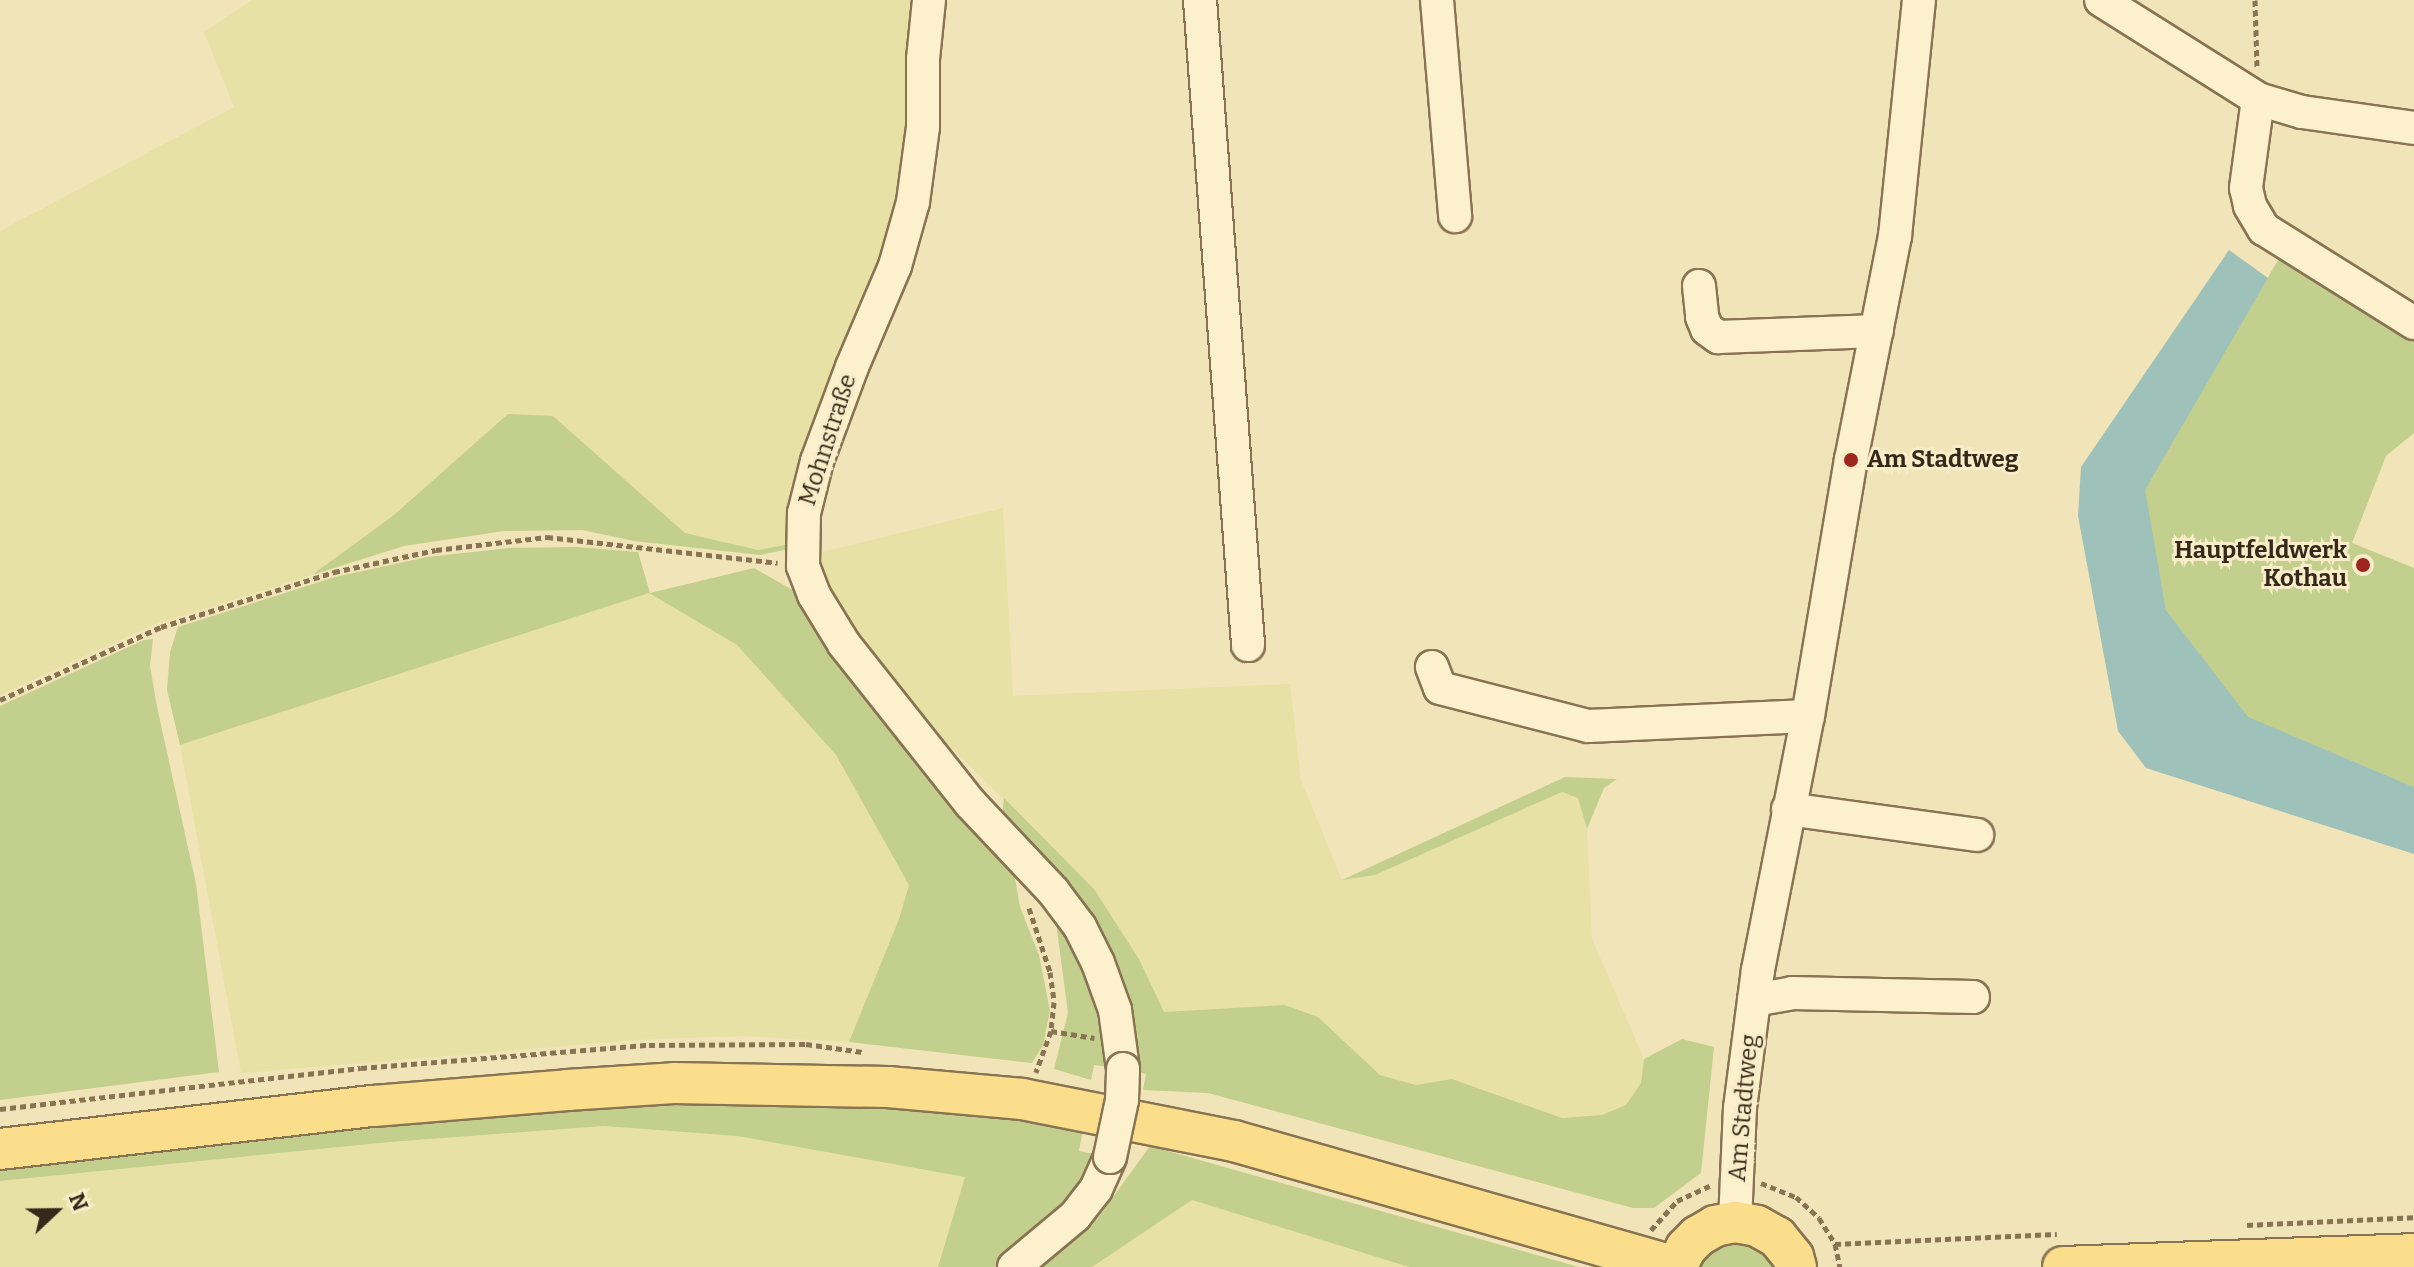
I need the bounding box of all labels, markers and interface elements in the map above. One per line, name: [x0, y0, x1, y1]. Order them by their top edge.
street label: Mohnstraße: [793, 371, 863, 509]
place label: Am Stadtweg: [1867, 446, 2018, 474]
marker: Am Stadtweg: [1842, 451, 1860, 469]
place label: Hauptfeldwerk Kothau: [2174, 537, 2347, 593]
marker: Hauptfeldwerk Kothau: [2354, 556, 2372, 574]
street label: Am Stadtweg: [1723, 1033, 1765, 1183]
north arrow: [16, 1171, 96, 1251]
text: N: [63, 1189, 94, 1215]

